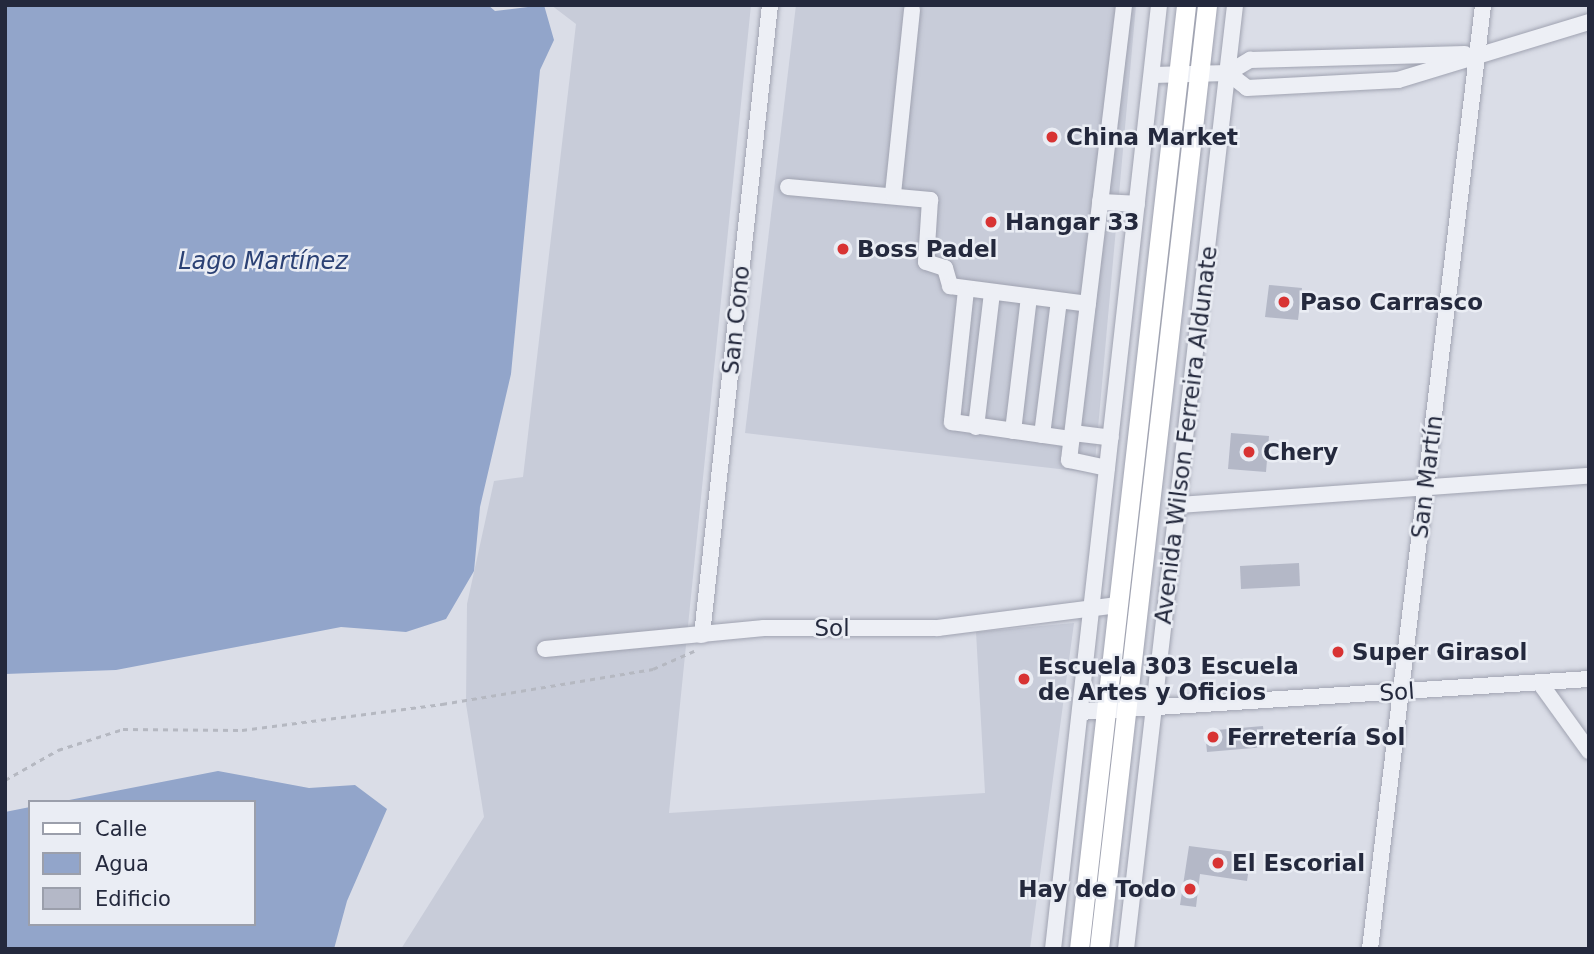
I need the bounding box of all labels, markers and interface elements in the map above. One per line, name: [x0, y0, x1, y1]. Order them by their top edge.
place label: China Market: [1066, 123, 1238, 151]
marker: China Market: [1044, 129, 1060, 145]
place label: Hangar 33: [1005, 208, 1139, 236]
marker: Hangar 33: [983, 214, 999, 230]
place label: Boss Padel: [857, 235, 997, 263]
marker: Boss Padel: [835, 241, 851, 257]
street label: Avenida Wilson Ferreira Aldunate: [1149, 244, 1223, 626]
water label: Lago Martínez: [178, 248, 348, 276]
street label: San Cono: [717, 264, 755, 376]
place label: Paso Carrasco: [1300, 288, 1483, 316]
marker: Paso Carrasco: [1274, 292, 1294, 312]
street label: San Martín: [1406, 414, 1448, 540]
place label: Chery: [1263, 438, 1338, 466]
marker: Chery: [1241, 444, 1257, 460]
street label: Sol: [814, 614, 850, 642]
place label: Super Girasol: [1352, 638, 1527, 666]
marker: Super Girasol: [1330, 644, 1346, 660]
place label: Escuela 303 Escuela de Artes y Oficios: [1038, 652, 1299, 706]
marker: Escuela 303 Escuela de Artes y Oficios: [1016, 671, 1032, 687]
street label: Sol: [1379, 677, 1415, 707]
place label: Ferretería Sol: [1227, 723, 1405, 751]
marker: Ferretería Sol: [1205, 729, 1221, 745]
legend: [28, 800, 256, 926]
text: Calle: [95, 817, 147, 841]
place label: El Escorial: [1232, 849, 1365, 877]
text: Agua: [95, 852, 149, 876]
marker: El Escorial: [1210, 855, 1226, 871]
place label: Hay de Todo: [1018, 875, 1176, 903]
marker: Hay de Todo: [1182, 881, 1198, 897]
text: Edificio: [95, 887, 171, 911]

